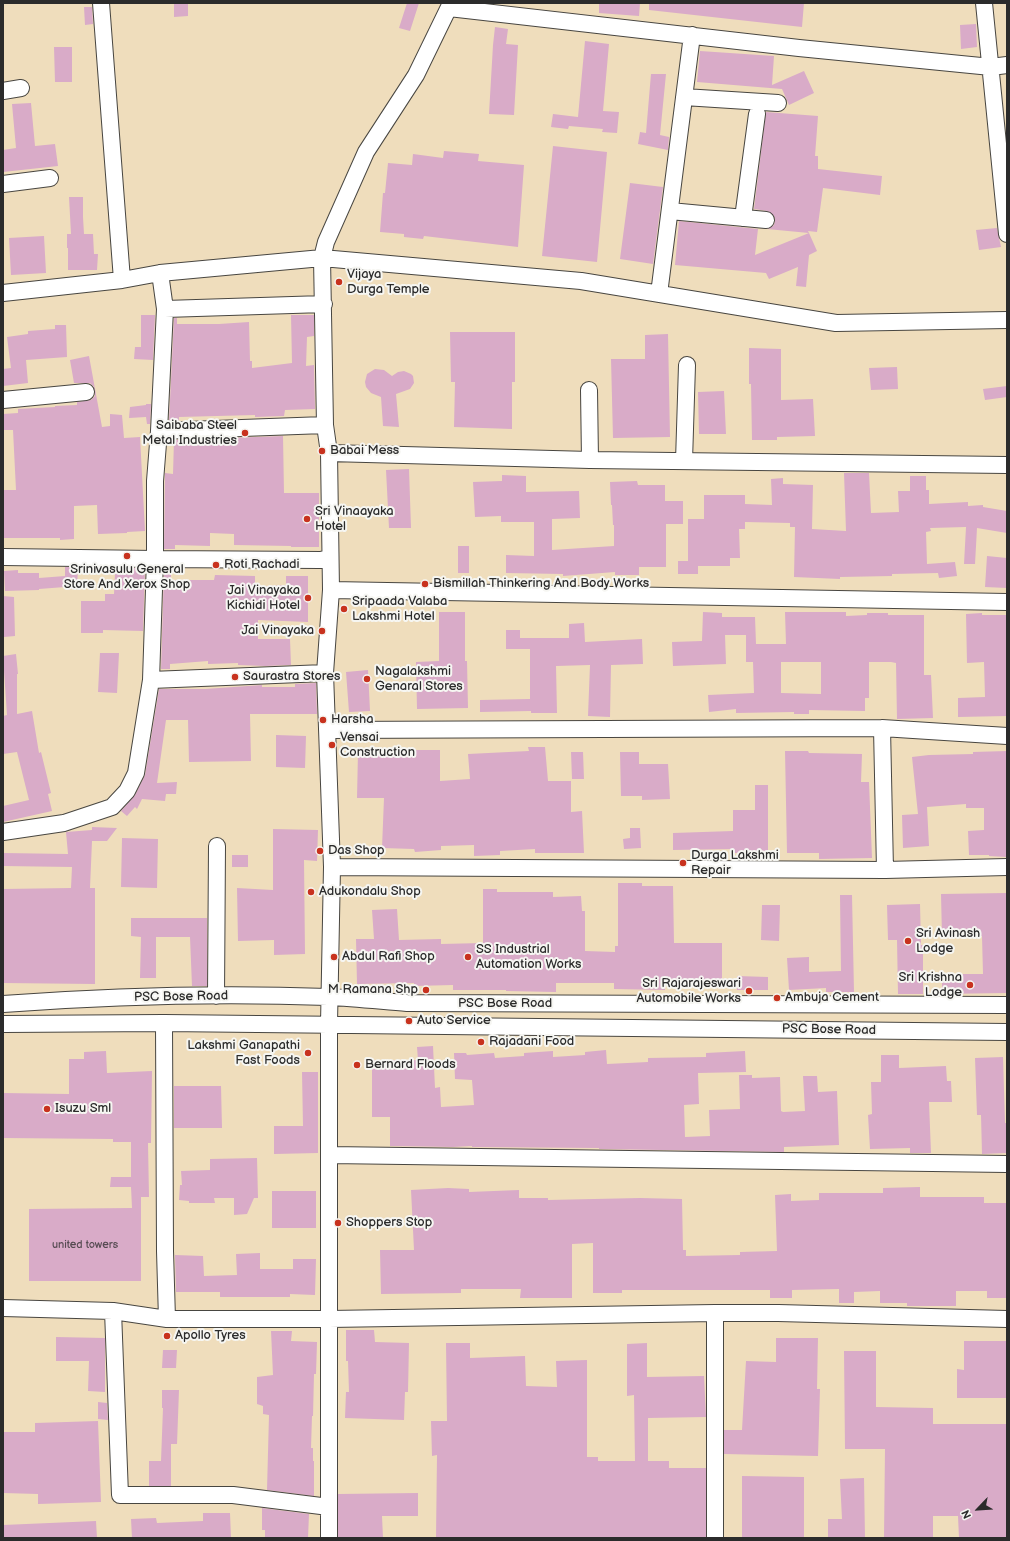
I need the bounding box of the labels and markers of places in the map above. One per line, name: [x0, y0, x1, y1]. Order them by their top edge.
place label: Vijaya Durga Temple: [347, 267, 430, 298]
marker: Vijaya Durga Temple: [334, 277, 344, 287]
place label: Saibaba Steel Metal Industries: [142, 418, 237, 449]
marker: Saibaba Steel Metal Industries: [240, 428, 250, 438]
place label: Babai Mess: [330, 443, 399, 459]
marker: Babai Mess: [317, 446, 327, 456]
place label: Sri Vinaayaka Hotel: [315, 504, 394, 535]
marker: Sri Vinaayaka Hotel: [302, 514, 312, 524]
marker: Srinivasulu General Store And Xerox Shop: [122, 551, 132, 561]
place label: Roti Rachadi: [224, 557, 300, 573]
marker: Roti Rachadi: [211, 560, 221, 570]
place label: Srinivasulu General Store And Xerox Shop: [64, 562, 190, 593]
place label: Bismillah Thinkering And Body Works: [433, 576, 649, 592]
marker: Bismillah Thinkering And Body Works: [420, 579, 430, 589]
place label: Jai Vinayaka Kichidi Hotel: [226, 583, 300, 614]
marker: Jai Vinayaka Kichidi Hotel: [303, 593, 313, 603]
place label: Sripaada Valaba Lakshmi Hotel: [352, 594, 447, 625]
marker: Sripaada Valaba Lakshmi Hotel: [339, 604, 349, 614]
place label: Jai Vinayaka: [241, 623, 314, 639]
marker: Jai Vinayaka: [317, 626, 327, 636]
place label: Nagalakshmi Genaral Stores: [375, 664, 463, 695]
place label: Saurastra Stores: [243, 669, 340, 685]
marker: Saurastra Stores: [230, 672, 240, 682]
marker: Nagalakshmi Genaral Stores: [362, 674, 372, 684]
place label: Harsha: [331, 712, 374, 728]
marker: Harsha: [318, 715, 328, 725]
place label: Vensai Construction: [340, 730, 415, 761]
marker: Vensai Construction: [327, 740, 337, 750]
place label: Das Shop: [328, 843, 385, 859]
marker: Das Shop: [315, 846, 325, 856]
place label: Durga Lakshmi Repair: [691, 848, 779, 879]
marker: Durga Lakshmi Repair: [678, 858, 688, 868]
place label: Adukondalu Shop: [319, 884, 421, 900]
marker: Adukondalu Shop: [306, 887, 316, 897]
place label: Sri Avinash Lodge: [916, 926, 980, 957]
marker: Sri Avinash Lodge: [903, 936, 913, 946]
place label: SS Industrial Automation Works: [476, 942, 581, 973]
place label: Abdul Rafi Shop: [342, 949, 435, 965]
marker: Abdul Rafi Shop: [329, 952, 339, 962]
marker: SS Industrial Automation Works: [463, 952, 473, 962]
place label: Sri Krishna Lodge: [898, 970, 962, 1001]
place label: Sri Rajarajeswari Automobile Works: [636, 976, 741, 1007]
marker: Sri Krishna Lodge: [965, 980, 975, 990]
place label: M Ramana Shp: [328, 982, 418, 998]
marker: M Ramana Shp: [421, 985, 431, 995]
marker: Sri Rajarajeswari Automobile Works: [744, 986, 754, 996]
place label: Ambuja Cement: [785, 990, 879, 1006]
marker: Ambuja Cement: [772, 993, 782, 1003]
place label: Auto Service: [417, 1013, 491, 1029]
marker: Auto Service: [404, 1016, 414, 1026]
place label: Rajadani Food: [489, 1034, 574, 1050]
marker: Rajadani Food: [476, 1037, 486, 1047]
place label: Lakshmi Ganapathi Fast Foods: [187, 1038, 300, 1069]
marker: Lakshmi Ganapathi Fast Foods: [303, 1048, 313, 1058]
place label: Bernard Floods: [365, 1057, 456, 1073]
marker: Bernard Floods: [352, 1060, 362, 1070]
place label: Isuzu Sml: [55, 1101, 111, 1117]
marker: Isuzu Sml: [42, 1104, 52, 1114]
place label: Shoppers Stop: [346, 1215, 432, 1231]
marker: Shoppers Stop: [333, 1218, 343, 1228]
place label: Apollo Tyres: [175, 1328, 246, 1344]
marker: Apollo Tyres: [162, 1331, 172, 1341]

